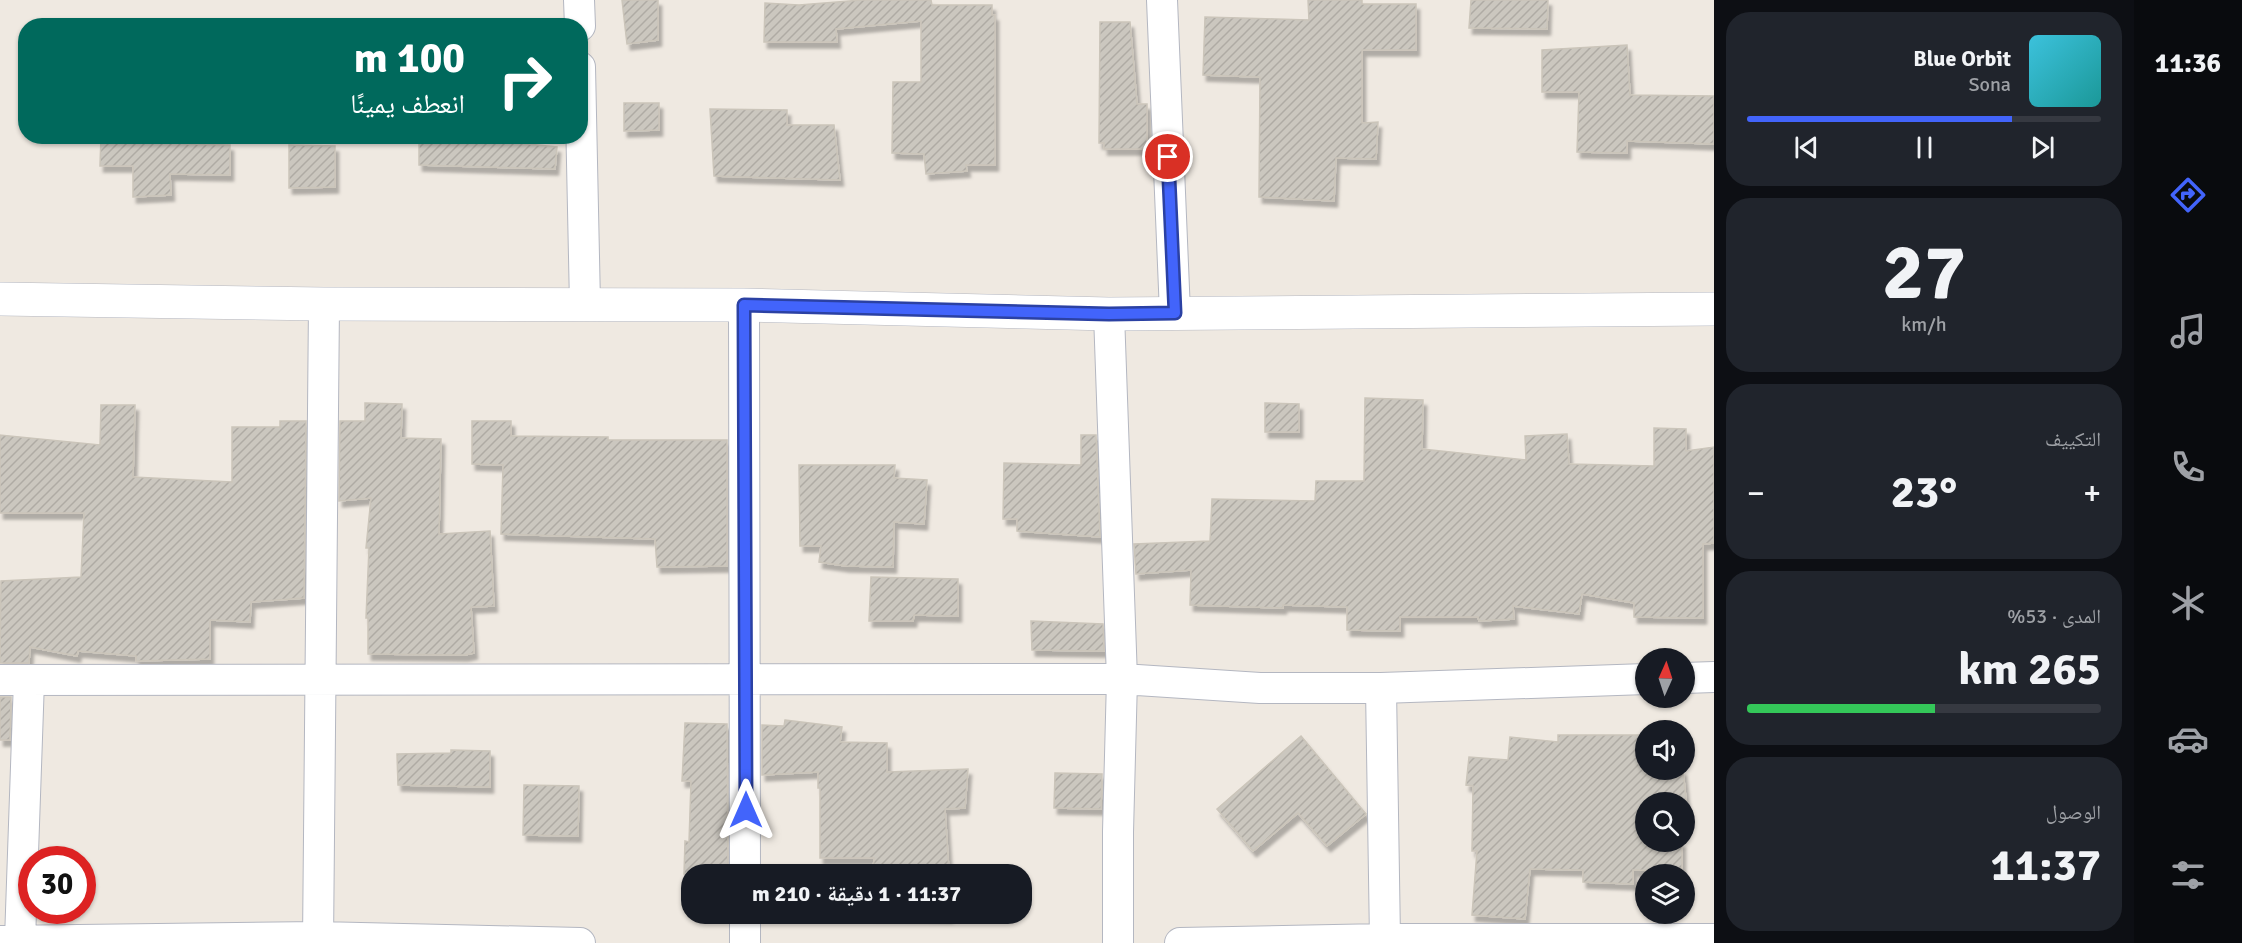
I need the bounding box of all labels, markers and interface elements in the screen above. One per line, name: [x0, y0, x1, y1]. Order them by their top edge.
text: 100 m: [354, 33, 465, 84]
icon: right: [486, 42, 564, 120]
text: Blue Orbit: [1913, 45, 2011, 72]
text: 11:36: [2155, 47, 2221, 80]
text: Sona: [1968, 72, 2011, 97]
text: انعطف يمينًا: [350, 88, 465, 121]
pin: [1142, 131, 1193, 182]
icon: previous: [1790, 131, 1823, 164]
icon: pause: [1908, 131, 1941, 164]
icon: next: [2026, 131, 2059, 164]
icon: arrive: [1151, 140, 1184, 173]
icon: directions: [2167, 174, 2209, 216]
text: 27: [1882, 225, 1966, 321]
icon: music: [2167, 310, 2209, 352]
text: km/h: [1901, 312, 1947, 337]
text: التكييف: [2045, 427, 2101, 452]
icon: phone: [2167, 446, 2209, 488]
text: 23°: [1891, 465, 1957, 520]
text: −: [1747, 473, 1765, 514]
text: +: [2083, 473, 2101, 514]
icon: climate: [2167, 582, 2209, 624]
text: المدى · 53%: [2007, 604, 2101, 629]
text: 265 km: [1958, 642, 2101, 697]
north arrow: [1635, 648, 1695, 708]
map controls: [1635, 648, 1695, 924]
icon: car: [2167, 718, 2209, 760]
button: sound: [1635, 720, 1695, 780]
position arrow: [714, 778, 778, 842]
button: search: [1635, 792, 1695, 852]
text: الوصول: [2046, 800, 2101, 825]
text: 11:37: [1991, 838, 2101, 893]
speed limit sign: 30: [18, 846, 96, 924]
icon: filters: [2167, 854, 2209, 896]
button: layers: [1635, 864, 1695, 924]
text: 11:37 · 1 دقيقة · 210 m: [752, 880, 961, 907]

